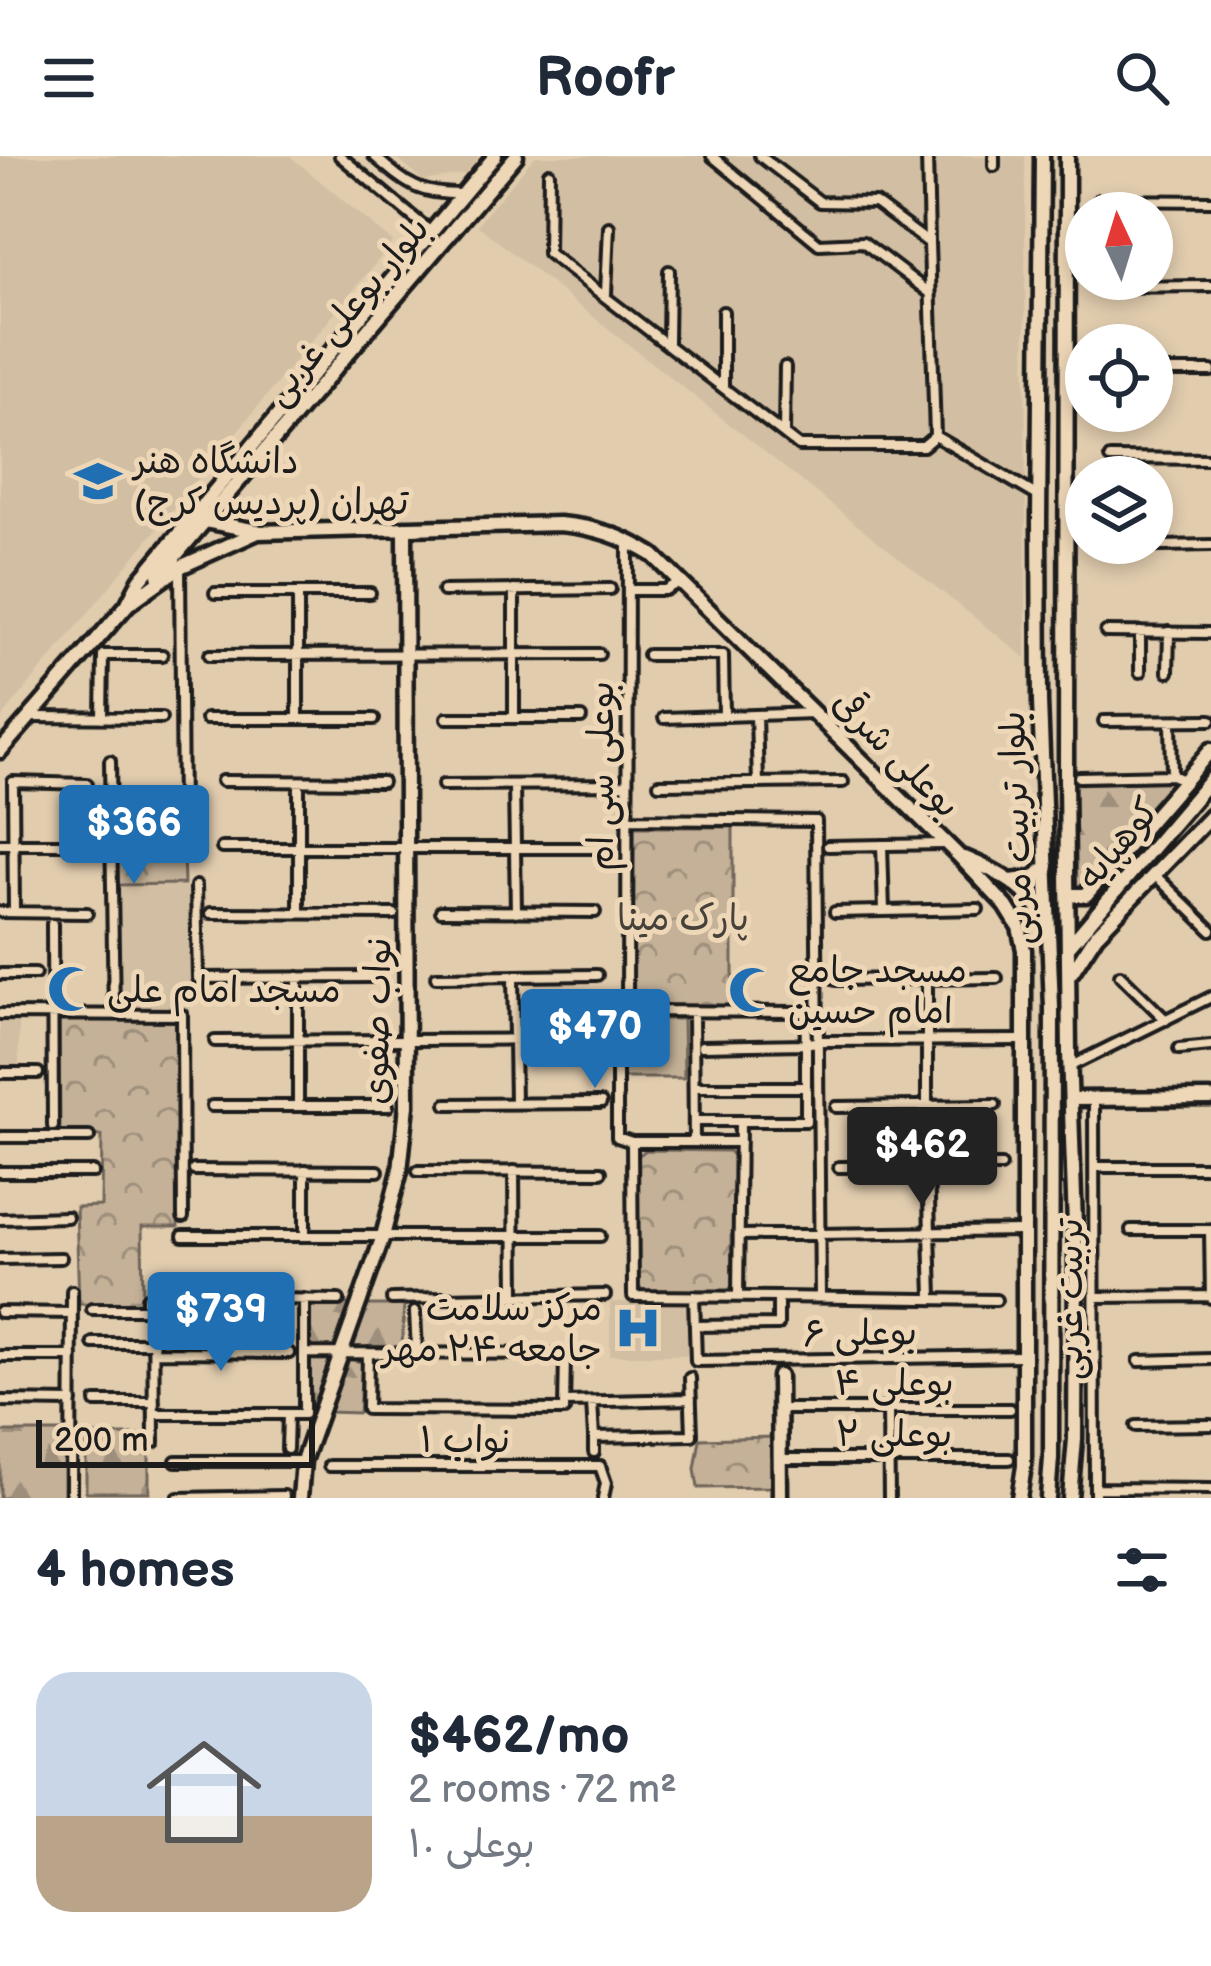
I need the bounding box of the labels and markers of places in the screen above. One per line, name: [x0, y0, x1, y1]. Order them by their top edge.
place label: دانشگاه هنر تهران (پردیس کرج): [131, 440, 409, 526]
school or university icon: دانشگاه هنر تهران (پردیس کرج): [73, 456, 123, 506]
pin: $366: [63, 785, 205, 887]
place label: مسجد جامع امام حسین: [788, 950, 967, 1038]
mosque icon: مسجد امام علی: [46, 964, 96, 1014]
mosque icon: مسجد جامع امام حسین: [727, 965, 777, 1015]
place label: مسجد امام علی: [107, 970, 341, 1017]
pin: $470: [524, 989, 666, 1091]
pin: $462: [851, 1107, 993, 1209]
pin: $739: [150, 1272, 292, 1374]
place label: مرکز سلامت جامعه ۲۴ مهر: [380, 1288, 602, 1372]
hospital icon: مرکز سلامت جامعه ۲۴ مهر: [613, 1303, 663, 1353]

